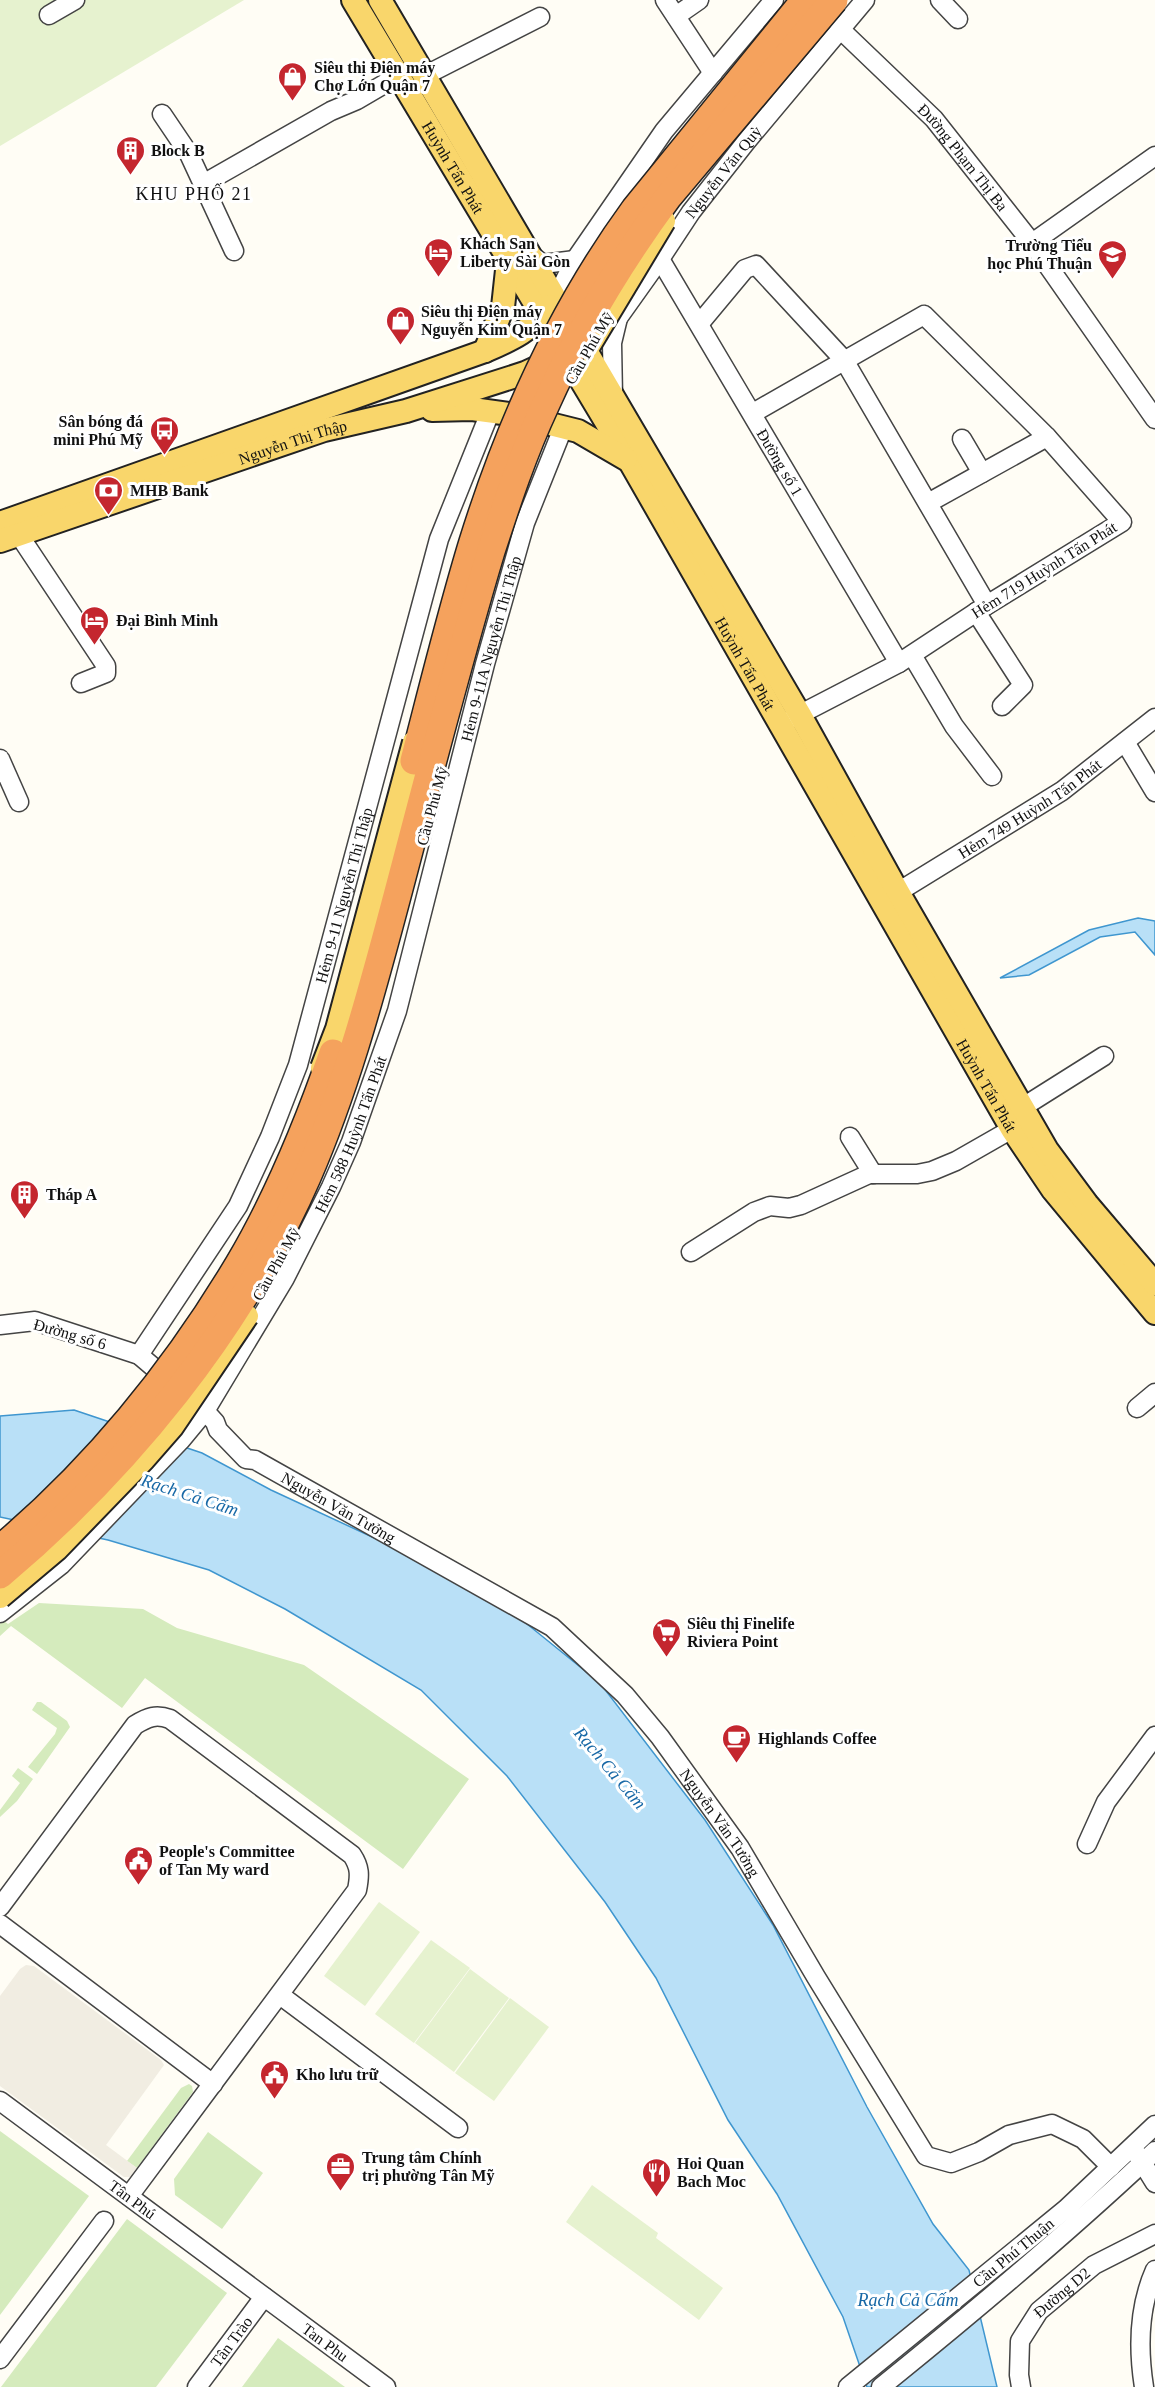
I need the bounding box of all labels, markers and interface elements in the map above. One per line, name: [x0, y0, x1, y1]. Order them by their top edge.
place label: Siêu thị Điện máy Chợ Lớn Quận 7: [314, 59, 435, 95]
shop icon: Siêu thị Điện máy Chợ Lớn Quận 7: [277, 60, 309, 102]
street label: Đường Phạm Thị Ba: [915, 100, 1012, 214]
street label: Huỳnh Tấn Phát: [419, 118, 488, 217]
street label: Nguyễn Văn Quỳ: [681, 122, 765, 221]
building icon: Block B: [114, 134, 146, 176]
place label: Block B: [151, 142, 205, 159]
district label: KHU PHỐ 21: [135, 183, 253, 204]
place label: Khách Sạn Liberty Sài Gòn: [460, 235, 570, 271]
hotel icon: Khách Sạn Liberty Sài Gòn: [423, 236, 455, 278]
place label: Trường Tiểu học Phú Thuận: [987, 237, 1092, 273]
school or university icon: Trường Tiểu học Phú Thuận: [1097, 238, 1129, 280]
place label: Siêu thị Điện máy Nguyễn Kim Quận 7: [421, 303, 562, 339]
shop icon: Siêu thị Điện máy Nguyễn Kim Quận 7: [384, 304, 416, 346]
street label: Cầu Phú Mỹ: [561, 309, 617, 388]
place label: Sân bóng đá mini Phú Mỹ: [53, 413, 143, 449]
bus stop icon: Sân bóng đá mini Phú Mỹ: [148, 414, 180, 456]
street label: Nguyễn Thị Thập: [236, 416, 349, 467]
street label: Đường số 1: [754, 426, 807, 499]
bank icon: MHB Bank: [93, 474, 125, 516]
place label: MHB Bank: [130, 482, 209, 499]
street label: Hẻm 719 Huỳnh Tấn Phát: [968, 518, 1121, 622]
street label: Hẻm 9-11A Nguyễn Thị Thập: [457, 554, 525, 743]
hotel icon: Đại Bình Minh: [79, 604, 111, 646]
place label: Đại Bình Minh: [116, 612, 218, 630]
street label: Huỳnh Tấn Phát: [712, 614, 779, 714]
street label: Hẻm 749 Huỳnh Tấn Phát: [955, 755, 1105, 861]
street label: Cầu Phú Mỹ: [413, 765, 452, 848]
street label: Hẻm 9-11 Nguyễn Thị Thập: [312, 806, 376, 985]
street label: Huỳnh Tấn Phát: [954, 1036, 1021, 1135]
street label: Hẻm 588 Huỳnh Tấn Phát: [311, 1053, 389, 1215]
building icon: Tháp A: [9, 1178, 41, 1220]
place label: Tháp A: [46, 1186, 98, 1204]
street label: Cầu Phú Mỹ: [249, 1224, 304, 1304]
street label: Đường số 6: [31, 1316, 108, 1353]
street label: Nguyễn Văn Tưởng: [279, 1468, 399, 1547]
water label: Rạch Cả Cấm: [138, 1470, 241, 1520]
place label: Siêu thị Finelife Riviera Point: [687, 1615, 795, 1650]
supermarket icon: Siêu thị Finelife Riviera Point: [650, 1616, 682, 1658]
water label: Rạch Cả Cấm: [569, 1722, 650, 1813]
cafe icon: Highlands Coffee: [721, 1722, 753, 1764]
place label: Highlands Coffee: [758, 1730, 877, 1748]
street label: Nguyễn Văn Tưởng: [677, 1765, 764, 1880]
place label: People's Committee of Tan My ward: [159, 1843, 295, 1879]
public building icon: People's Committee of Tan My ward: [122, 1844, 154, 1886]
public building icon: Kho lưu trữ: [259, 2058, 291, 2100]
place label: Kho lưu trữ: [296, 2066, 379, 2083]
place label: Trung tâm Chính trị phường Tân Mỹ: [362, 2149, 494, 2185]
office icon: Trung tâm Chính trị phường Tân Mỹ: [325, 2150, 357, 2192]
place label: Hoi Quan Bach Moc: [677, 2155, 746, 2190]
restaurant icon: Hoi Quan Bach Moc: [640, 2156, 672, 2198]
street label: Tân Phú: [106, 2176, 159, 2222]
street label: Cầu Phú Thuận: [969, 2214, 1057, 2290]
street label: Đường D2: [1030, 2264, 1093, 2321]
water label: Rạch Cả Cấm: [857, 2290, 959, 2310]
street label: Tân Trào: [207, 2313, 255, 2370]
street label: Tan Phu: [299, 2320, 352, 2365]

